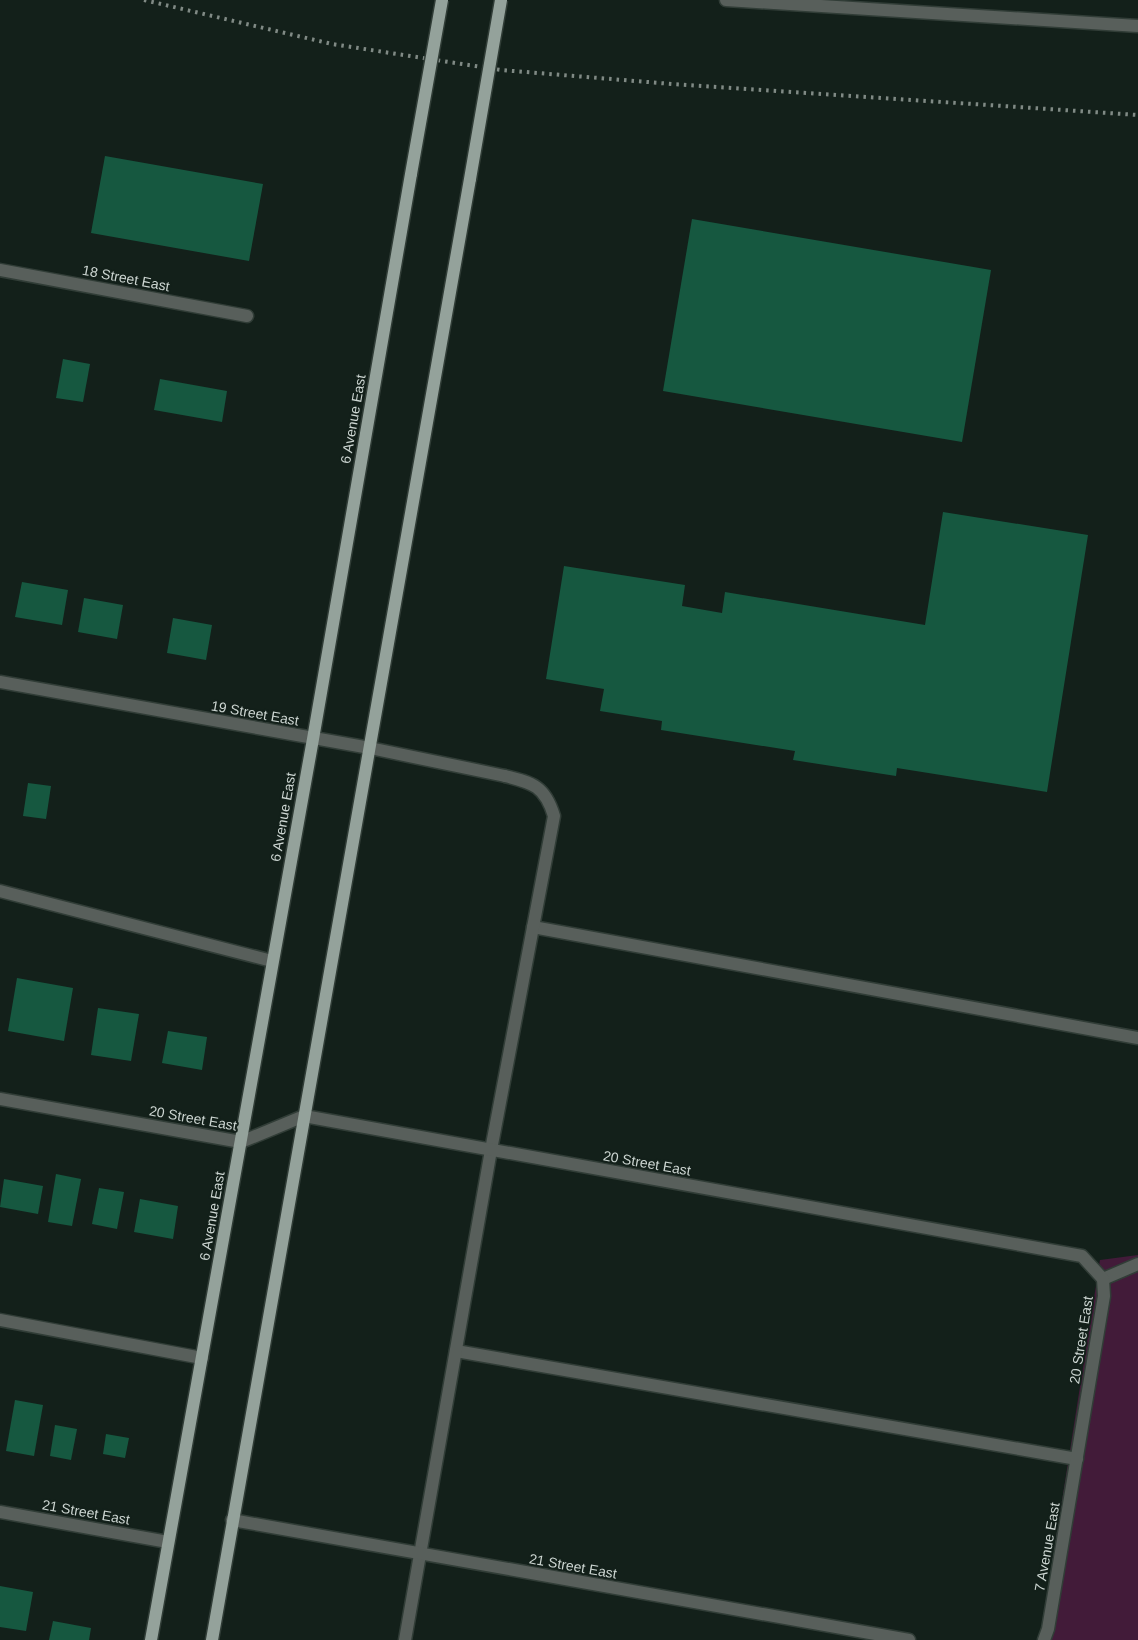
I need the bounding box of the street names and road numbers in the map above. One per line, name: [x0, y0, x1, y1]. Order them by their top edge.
street label: 18 Street East: [81, 262, 171, 294]
street label: 6 Avenue East: [337, 373, 369, 465]
street label: 19 Street East: [210, 697, 300, 729]
street label: 6 Avenue East: [267, 771, 299, 863]
street label: 20 Street East: [148, 1102, 238, 1134]
street label: 20 Street East: [602, 1147, 692, 1179]
street label: 6 Avenue East: [196, 1170, 228, 1262]
street label: 20 Street East: [1066, 1295, 1096, 1385]
street label: 21 Street East: [41, 1496, 131, 1528]
street label: 7 Avenue East: [1031, 1501, 1063, 1593]
street label: 21 Street East: [528, 1550, 618, 1582]

